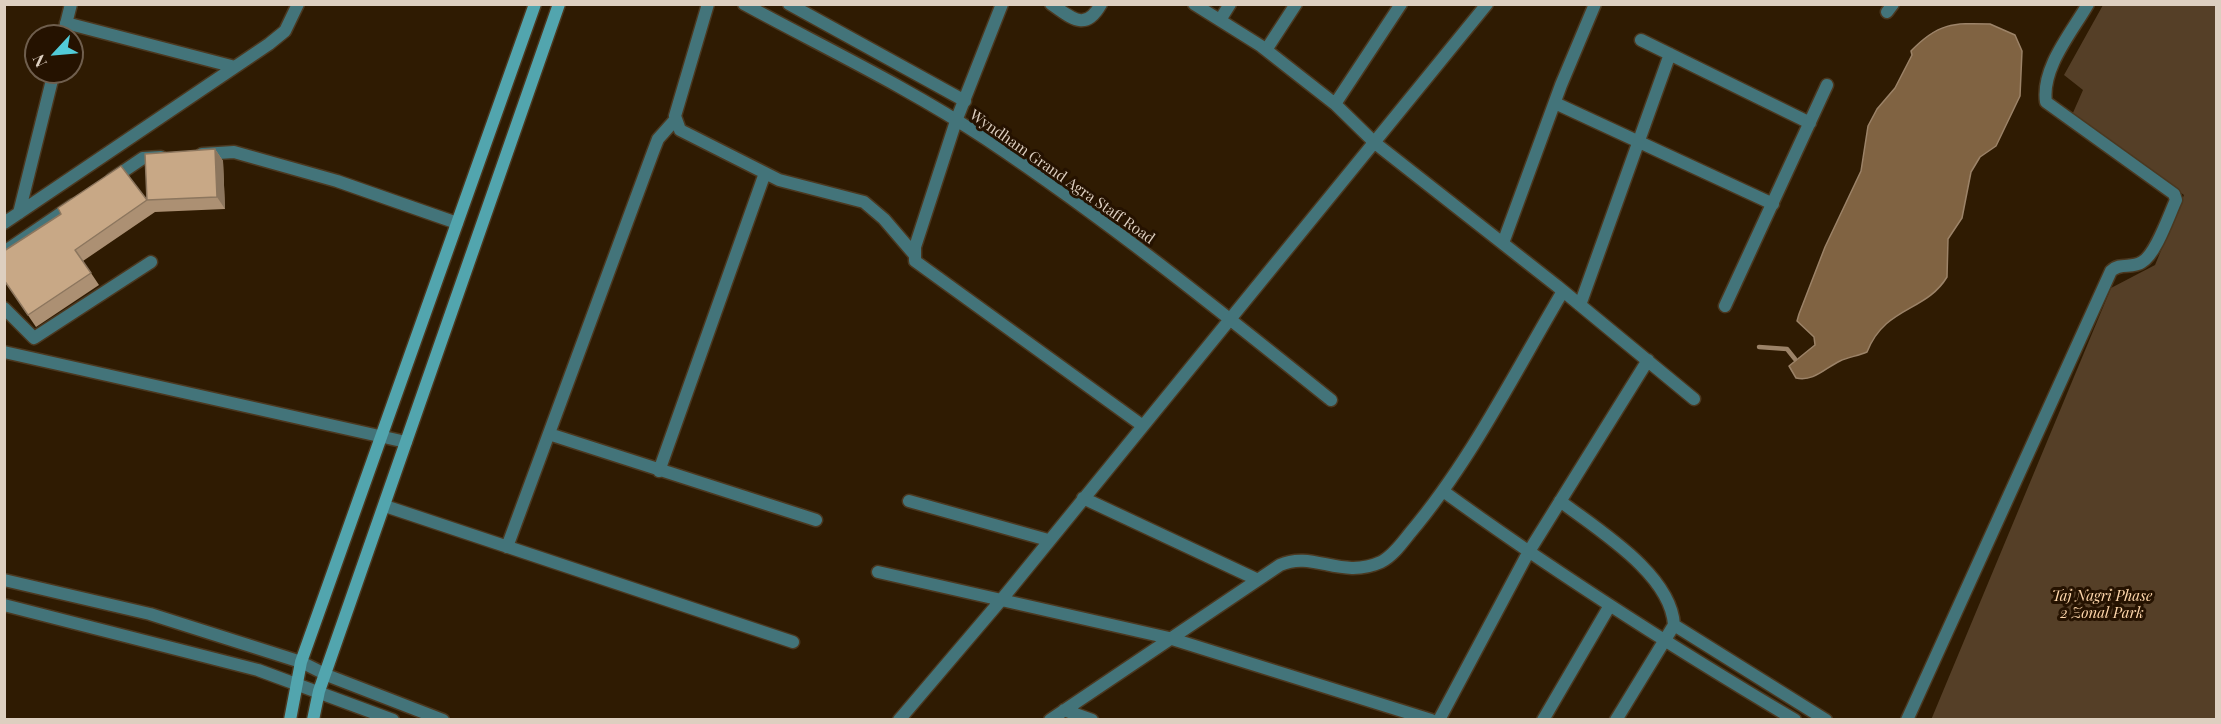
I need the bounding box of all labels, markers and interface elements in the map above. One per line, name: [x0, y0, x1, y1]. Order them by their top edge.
north arrow: [24, 24, 84, 84]
text: N: [27, 51, 51, 71]
street label: Wyndham Grand Agra Staff Road: [966, 106, 1158, 248]
park label: Taj Nagri Phase 2 Zonal Park: [2052, 587, 2152, 622]

